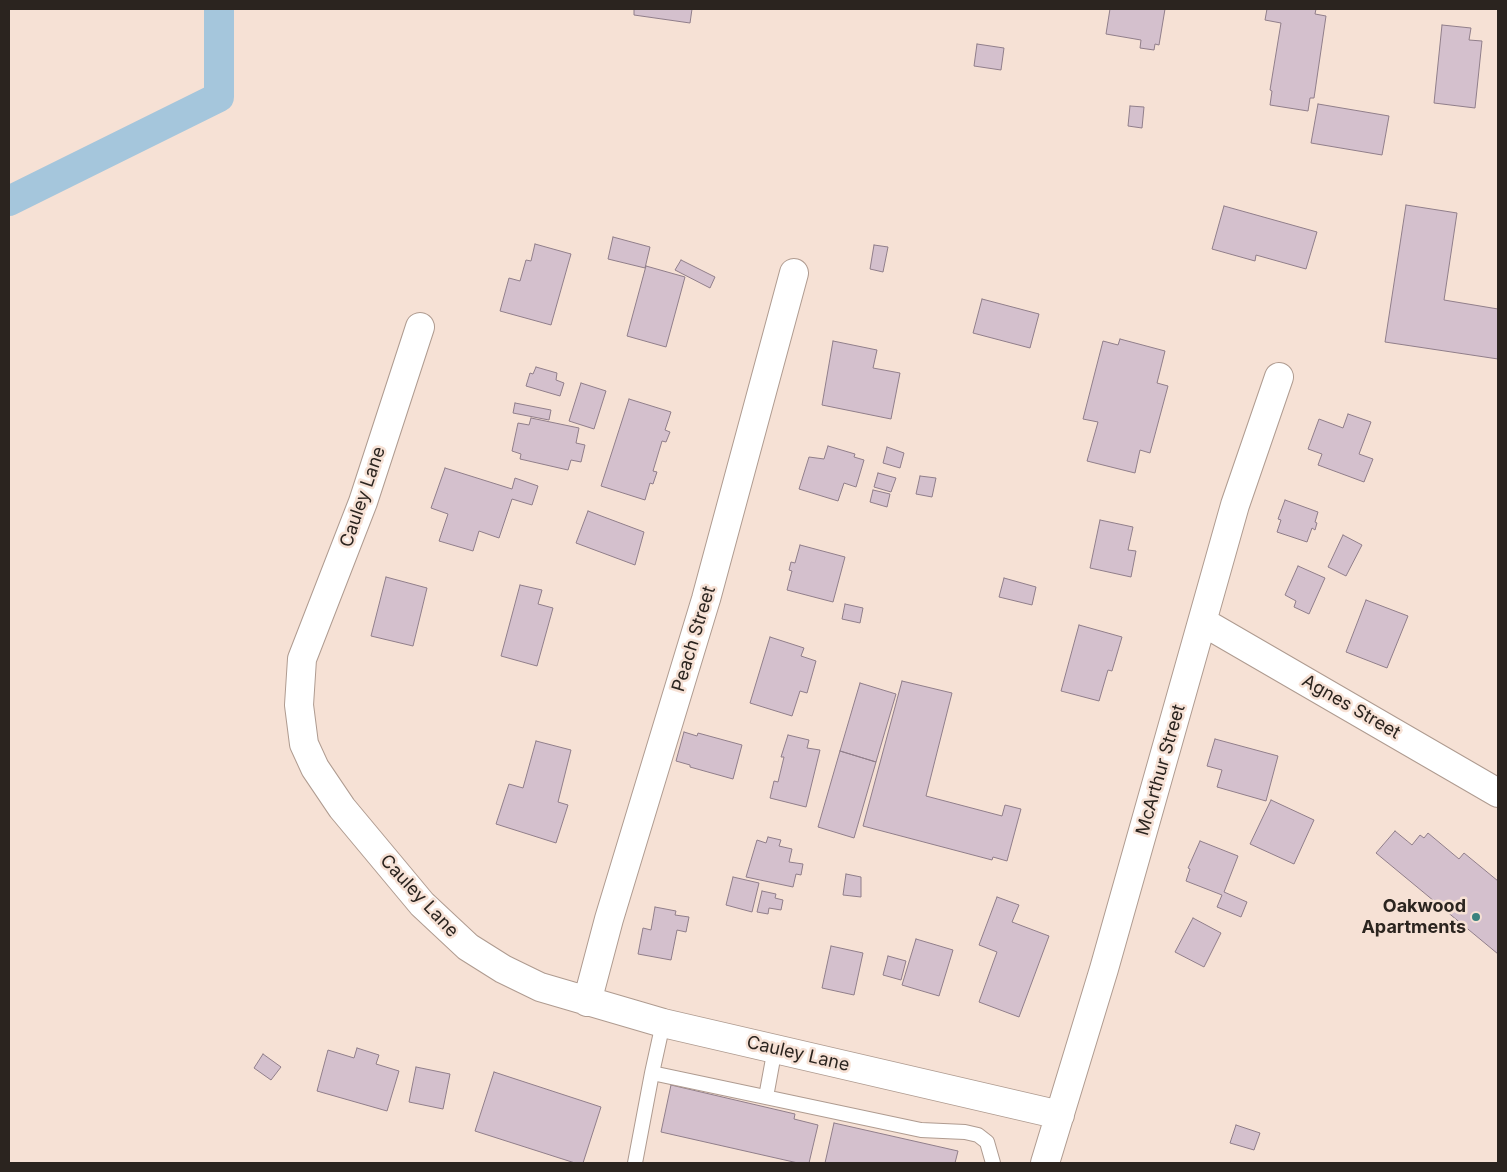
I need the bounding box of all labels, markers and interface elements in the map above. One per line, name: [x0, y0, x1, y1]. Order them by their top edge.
street label: Cauley Lane: [336, 444, 390, 550]
street label: Peach Street: [668, 584, 720, 694]
street label: Agnes Street: [1298, 670, 1404, 744]
street label: McArthur Street: [1132, 702, 1190, 838]
street label: Cauley Lane: [375, 850, 463, 942]
place label: Oakwood Apartments: [1361, 896, 1466, 939]
marker: Oakwood Apartments: [1470, 911, 1482, 923]
street label: Cauley Lane: [744, 1032, 852, 1076]

